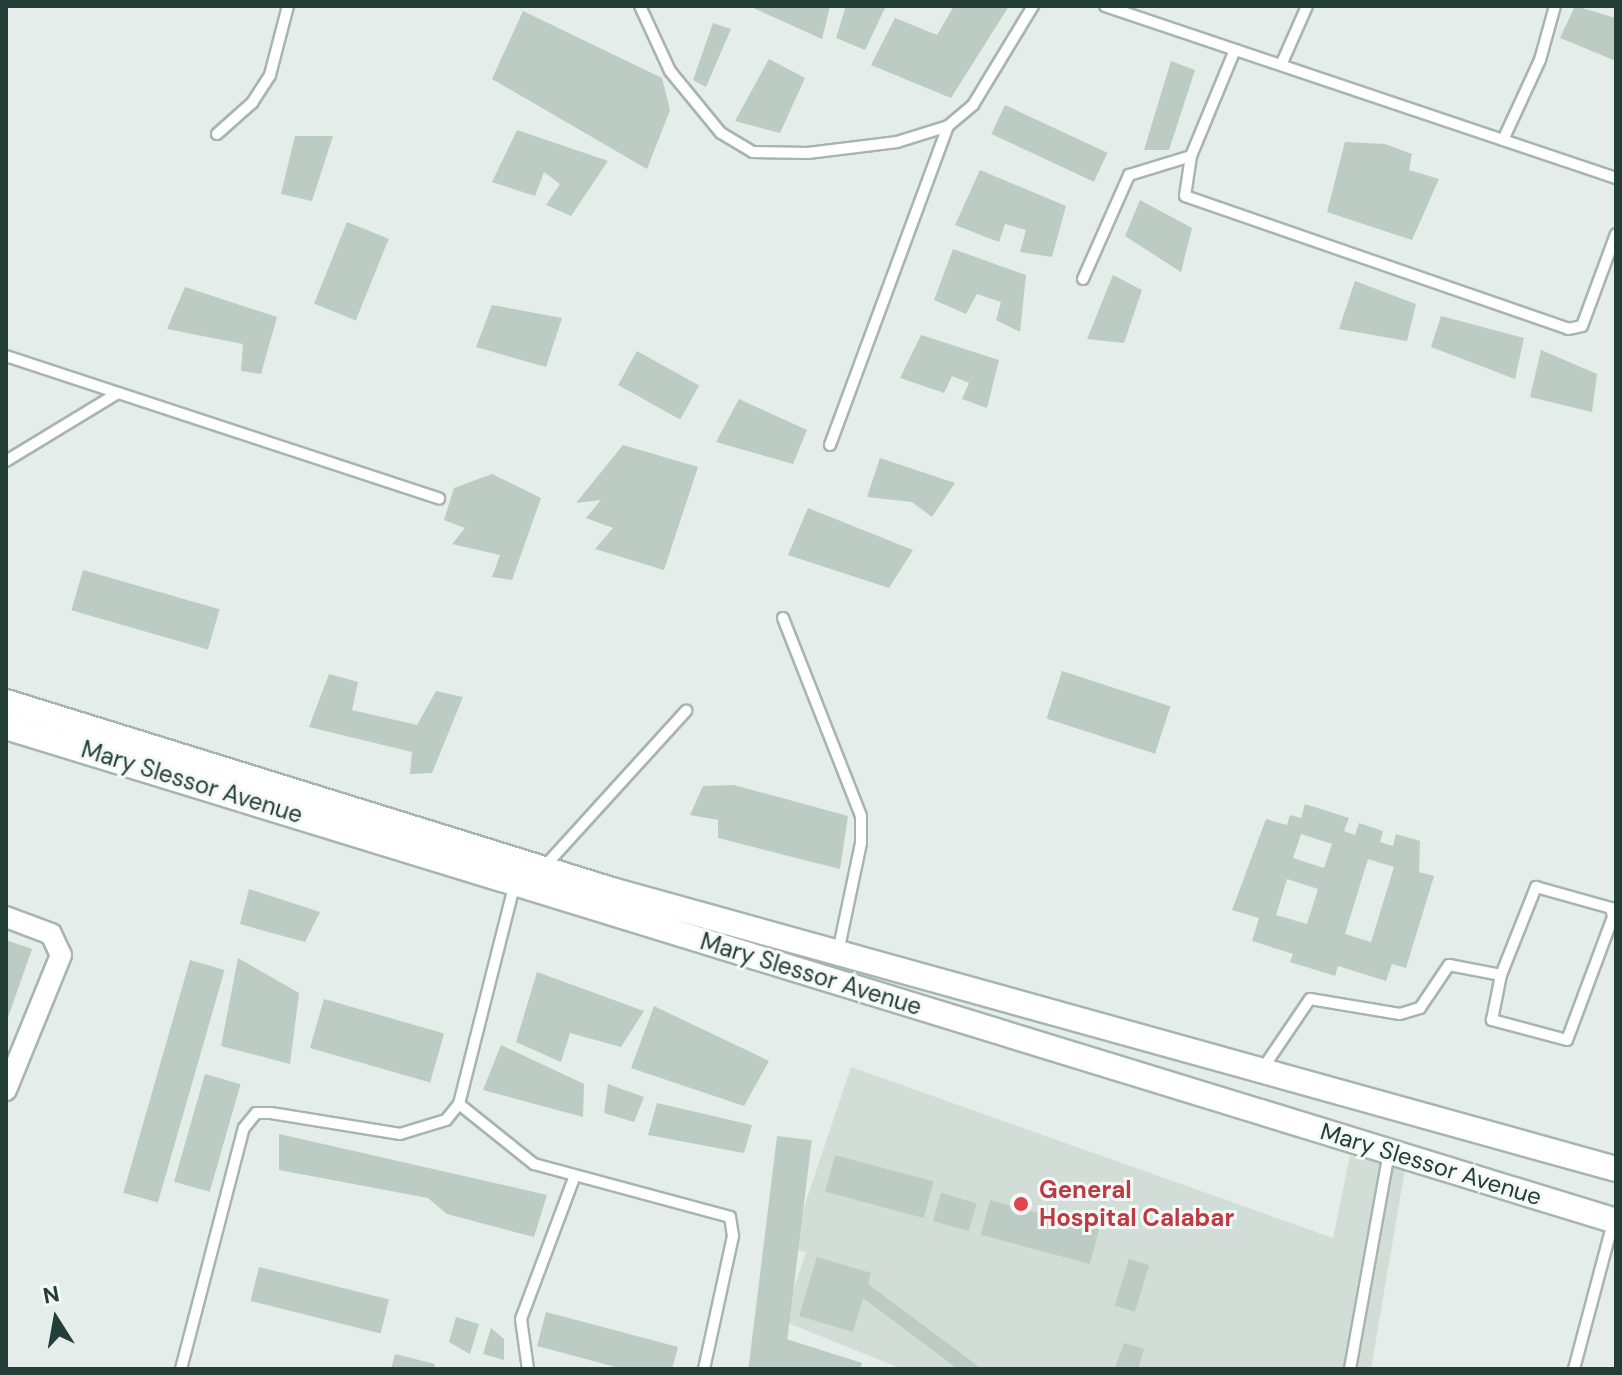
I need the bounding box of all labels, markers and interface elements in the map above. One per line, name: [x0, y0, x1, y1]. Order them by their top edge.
street label: Mary Slessor Avenue: [78, 735, 306, 829]
street label: Mary Slessor Avenue: [697, 927, 925, 1021]
street label: Mary Slessor Avenue: [1317, 1117, 1545, 1211]
place label: General Hospital Calabar: [1039, 1176, 1234, 1232]
marker: General Hospital Calabar: [1010, 1193, 1032, 1215]
north arrow: [16, 1279, 96, 1359]
text: N: [41, 1279, 62, 1311]

